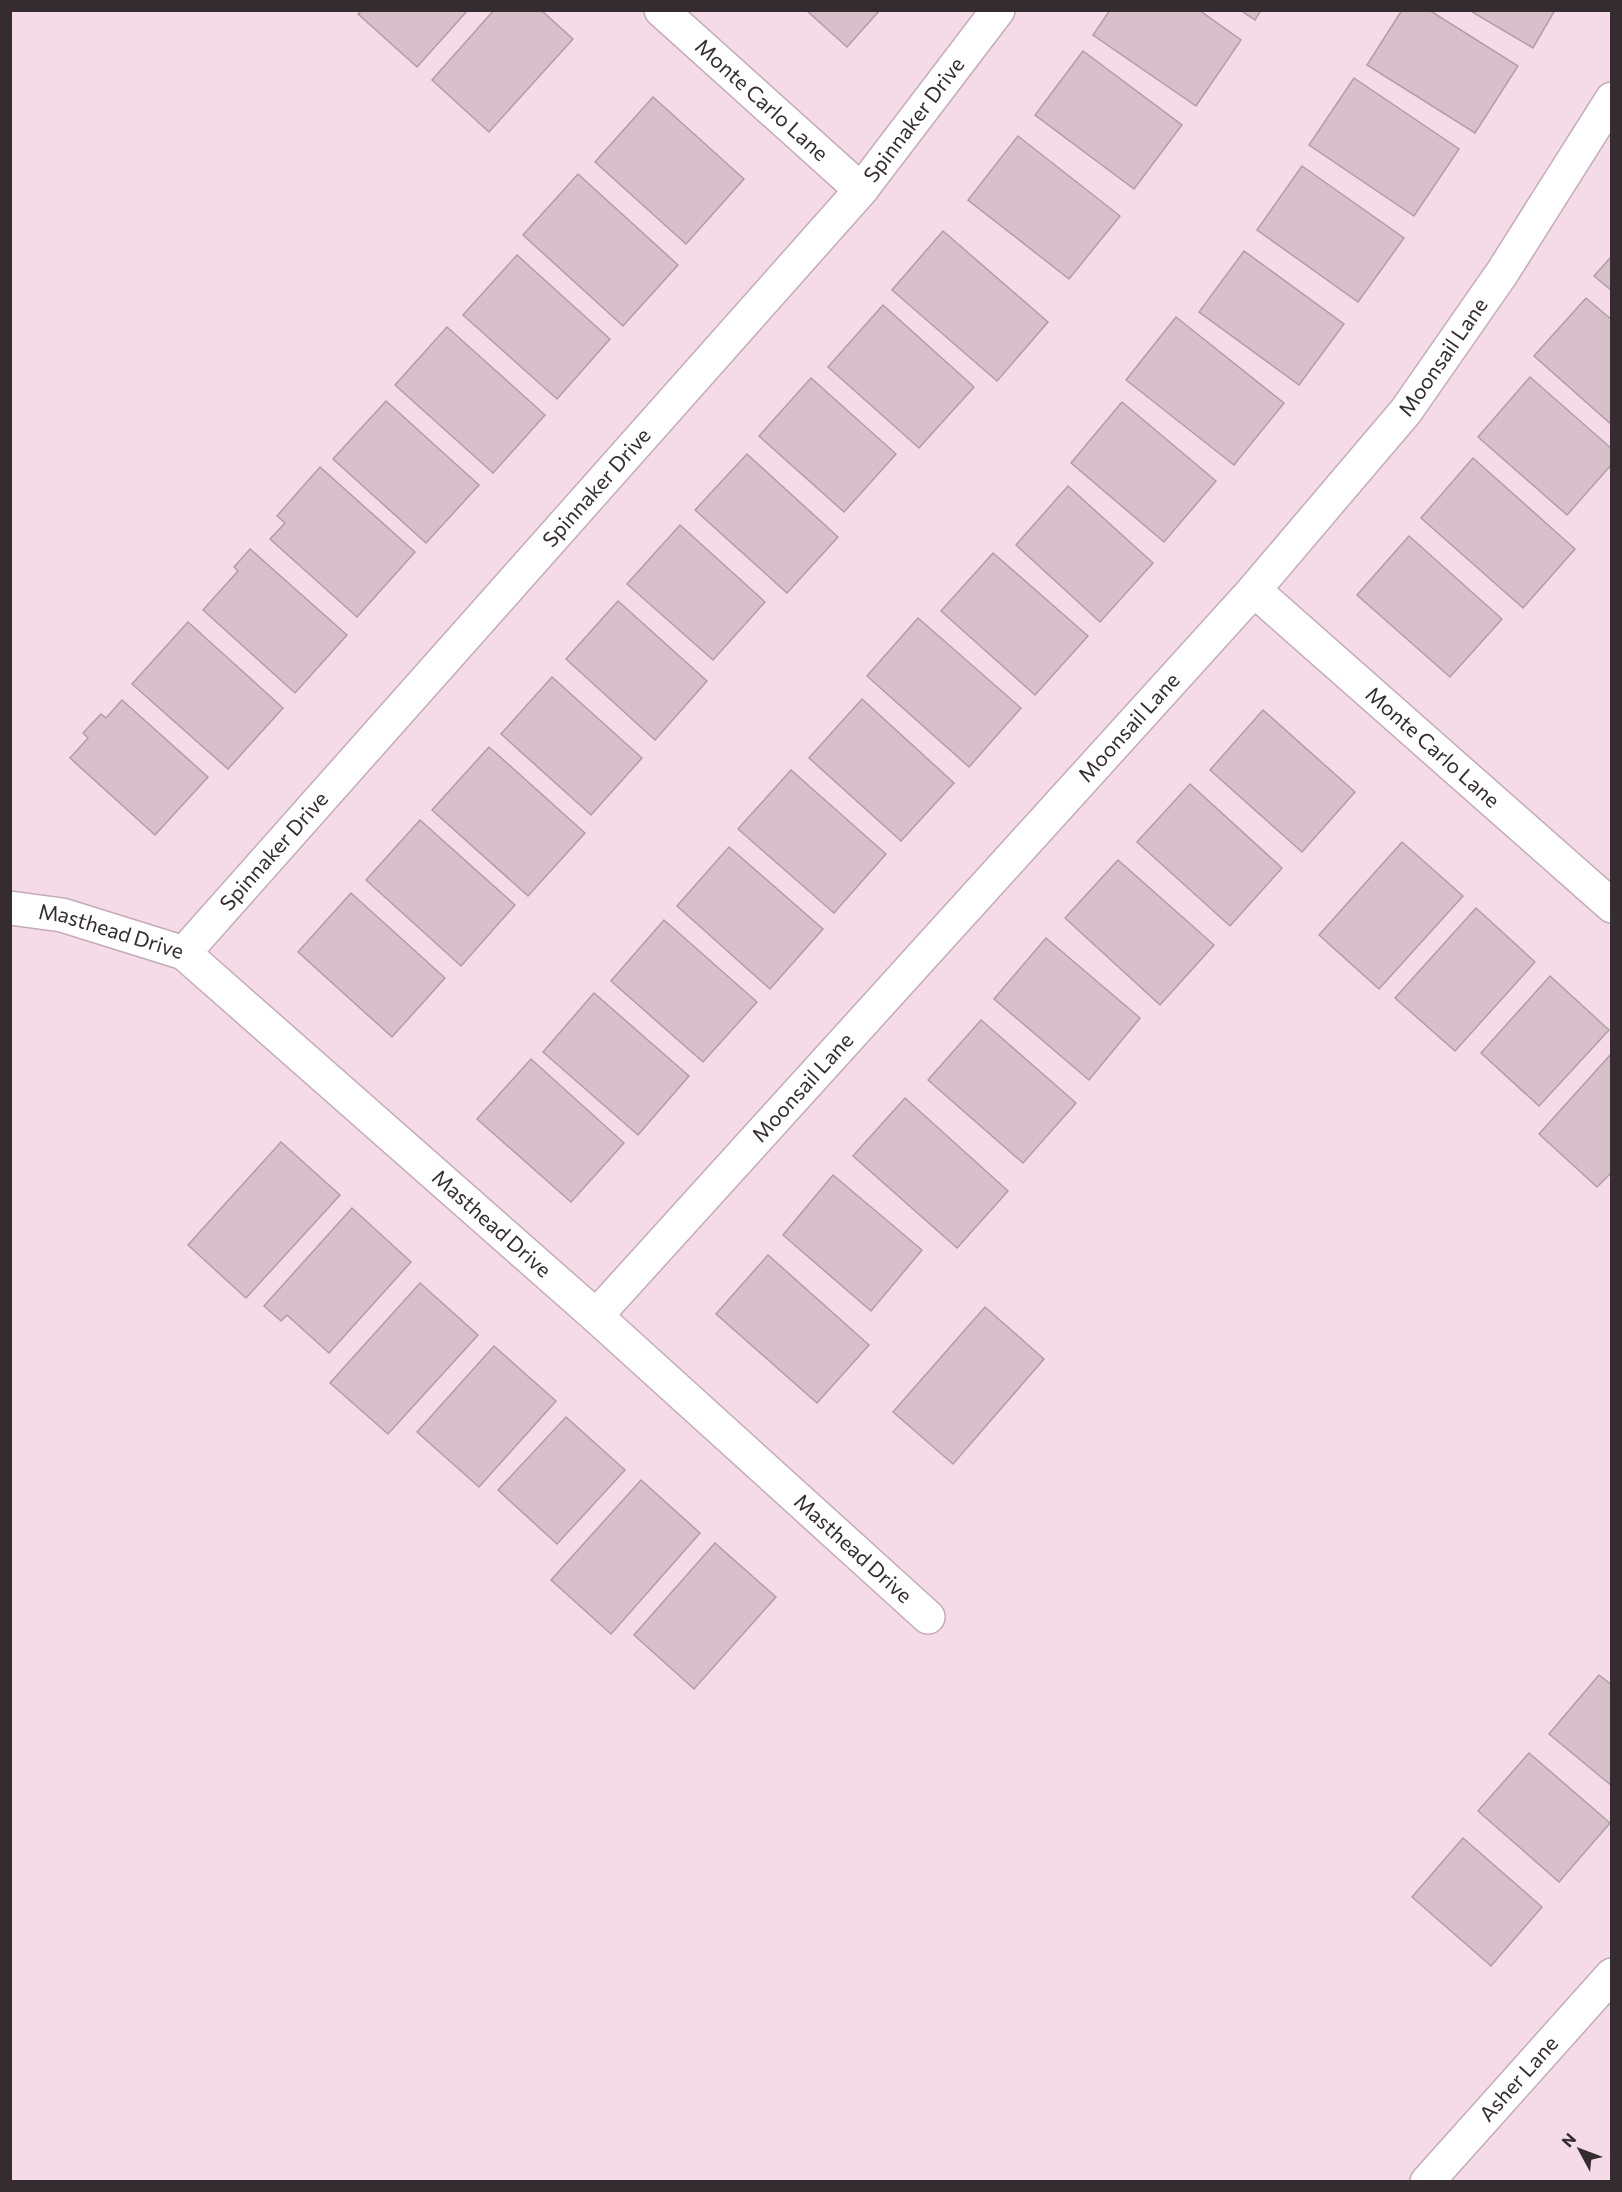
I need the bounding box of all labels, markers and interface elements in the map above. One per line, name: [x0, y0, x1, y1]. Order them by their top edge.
street label: Monte Carlo Lane: [691, 33, 834, 165]
street label: Spinnaker Drive: [858, 52, 969, 187]
street label: Moonsail Lane: [1392, 292, 1492, 421]
street label: Spinnaker Drive: [536, 422, 655, 551]
street label: Moonsail Lane: [1072, 667, 1184, 786]
street label: Monte Carlo Lane: [1361, 681, 1505, 812]
street label: Spinnaker Drive: [214, 786, 332, 915]
street label: Masthead Drive: [37, 898, 187, 963]
street label: Moonsail Lane: [746, 1027, 858, 1147]
street label: Masthead Drive: [428, 1164, 557, 1282]
street label: Masthead Drive: [790, 1488, 918, 1607]
street label: Asher Lane: [1473, 2030, 1562, 2126]
north arrow: [1550, 2120, 1610, 2180]
text: N: [1557, 2129, 1579, 2151]

